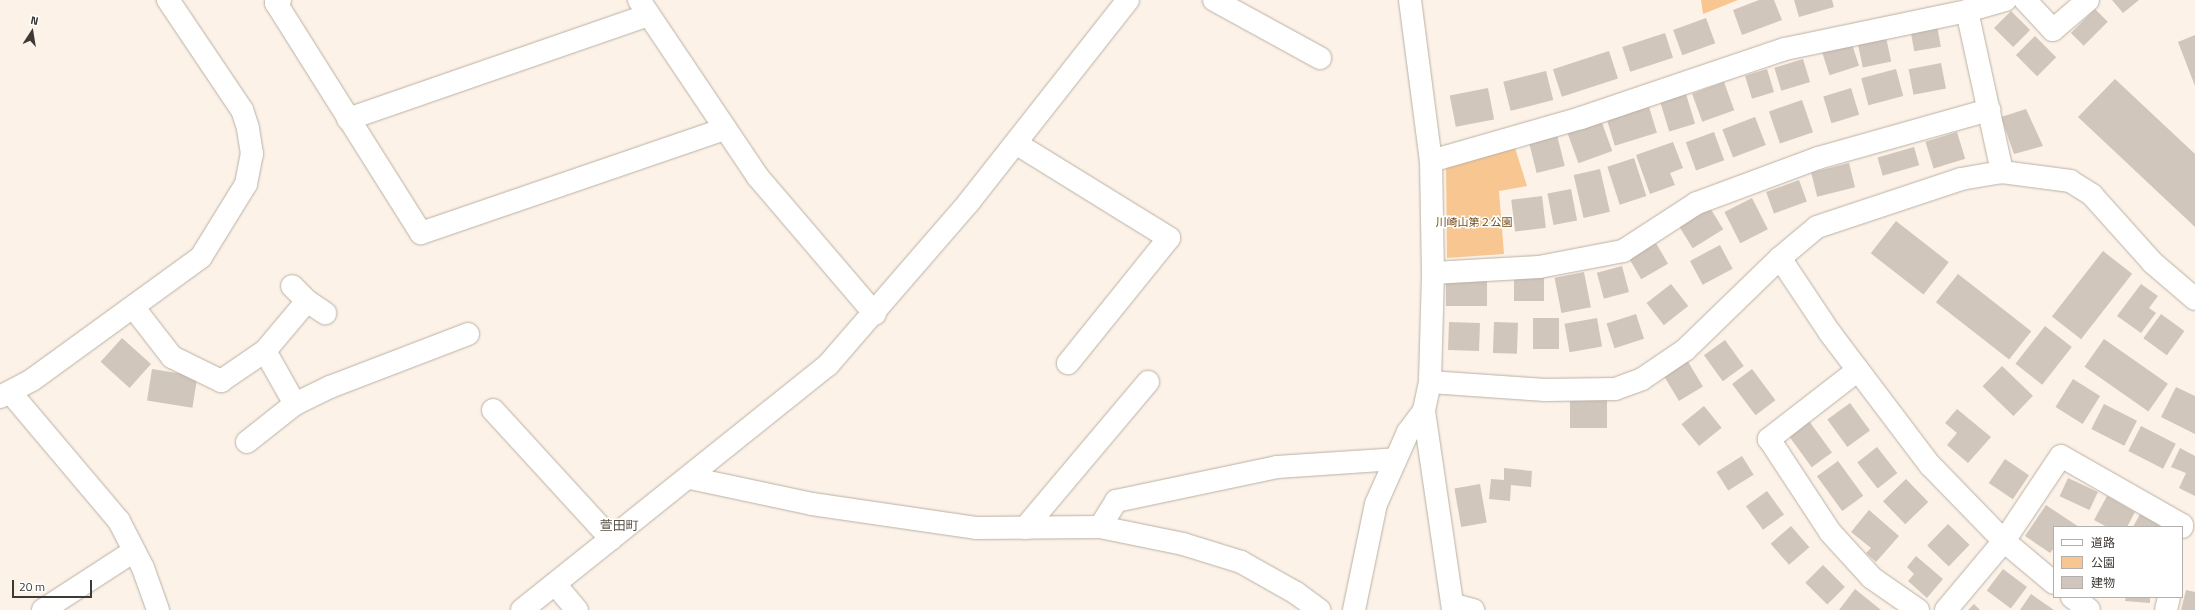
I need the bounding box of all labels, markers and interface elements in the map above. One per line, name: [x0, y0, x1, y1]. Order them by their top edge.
north arrow: [12, 12, 52, 52]
text: N: [29, 12, 40, 29]
park label: 川崎山第２公園: [1436, 215, 1512, 229]
district label: 萱田町: [600, 517, 638, 533]
legend: [2053, 526, 2183, 598]
text: 道路: [2091, 533, 2115, 552]
text: 公園: [2091, 553, 2115, 572]
scale bar: [14, 572, 94, 598]
text: 建物: [2091, 573, 2115, 592]
text: 20 m: [19, 577, 45, 596]

